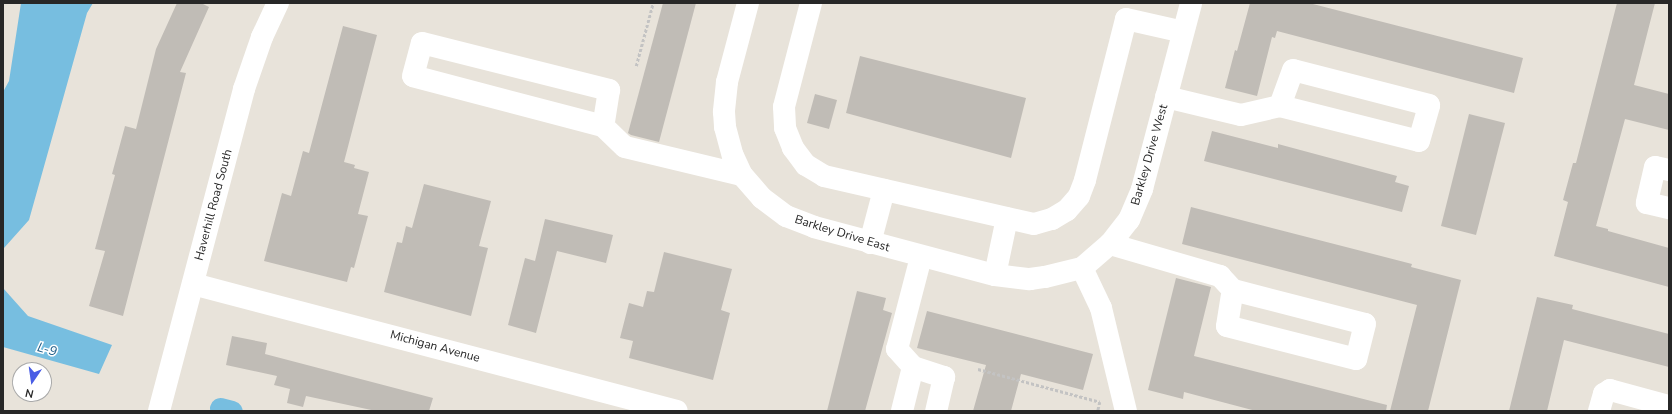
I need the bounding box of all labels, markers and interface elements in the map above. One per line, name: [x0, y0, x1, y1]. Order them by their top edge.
street label: Barkley Drive West: [1129, 103, 1171, 207]
street label: Haverhill Road South: [192, 148, 236, 262]
street label: Barkley Drive East: [793, 213, 891, 255]
street label: Michigan Avenue: [389, 328, 481, 366]
water label: L-9: [35, 340, 59, 360]
north arrow: [12, 362, 52, 402]
text: N: [24, 385, 35, 401]

